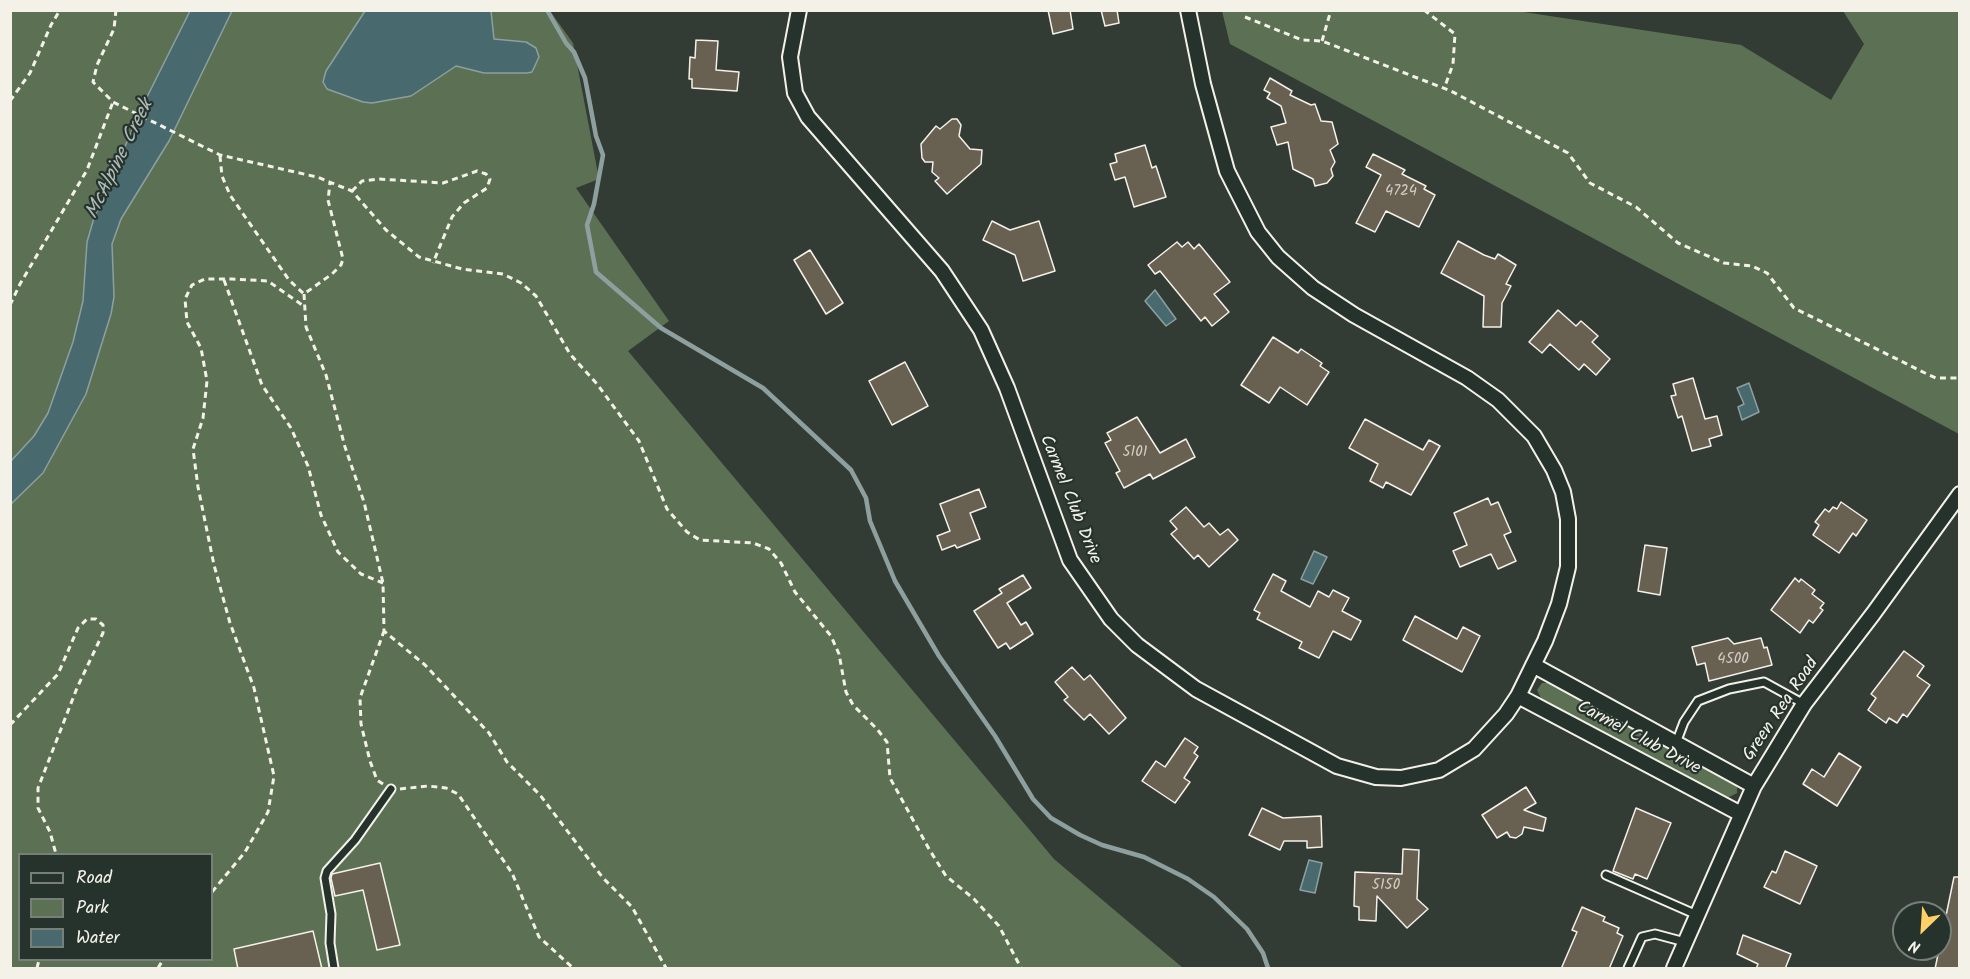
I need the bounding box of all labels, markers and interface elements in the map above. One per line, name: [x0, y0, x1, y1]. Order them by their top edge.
water label: McAlpine Creek: [82, 96, 160, 224]
house number: 4724: [1385, 183, 1417, 201]
street label: Carmel Club Drive: [1033, 432, 1105, 568]
house number: 5101: [1123, 444, 1147, 462]
house number: 4500: [1717, 651, 1749, 669]
street label: Green Rea Road: [1739, 654, 1825, 766]
street label: Carmel Club Drive: [1572, 697, 1704, 781]
legend: [18, 853, 213, 961]
text: Road: [76, 864, 112, 893]
house number: 5150: [1372, 877, 1400, 895]
text: Park: [76, 894, 109, 923]
north arrow: [1892, 901, 1952, 961]
text: Water: [76, 924, 120, 953]
text: N: [1905, 932, 1925, 959]

